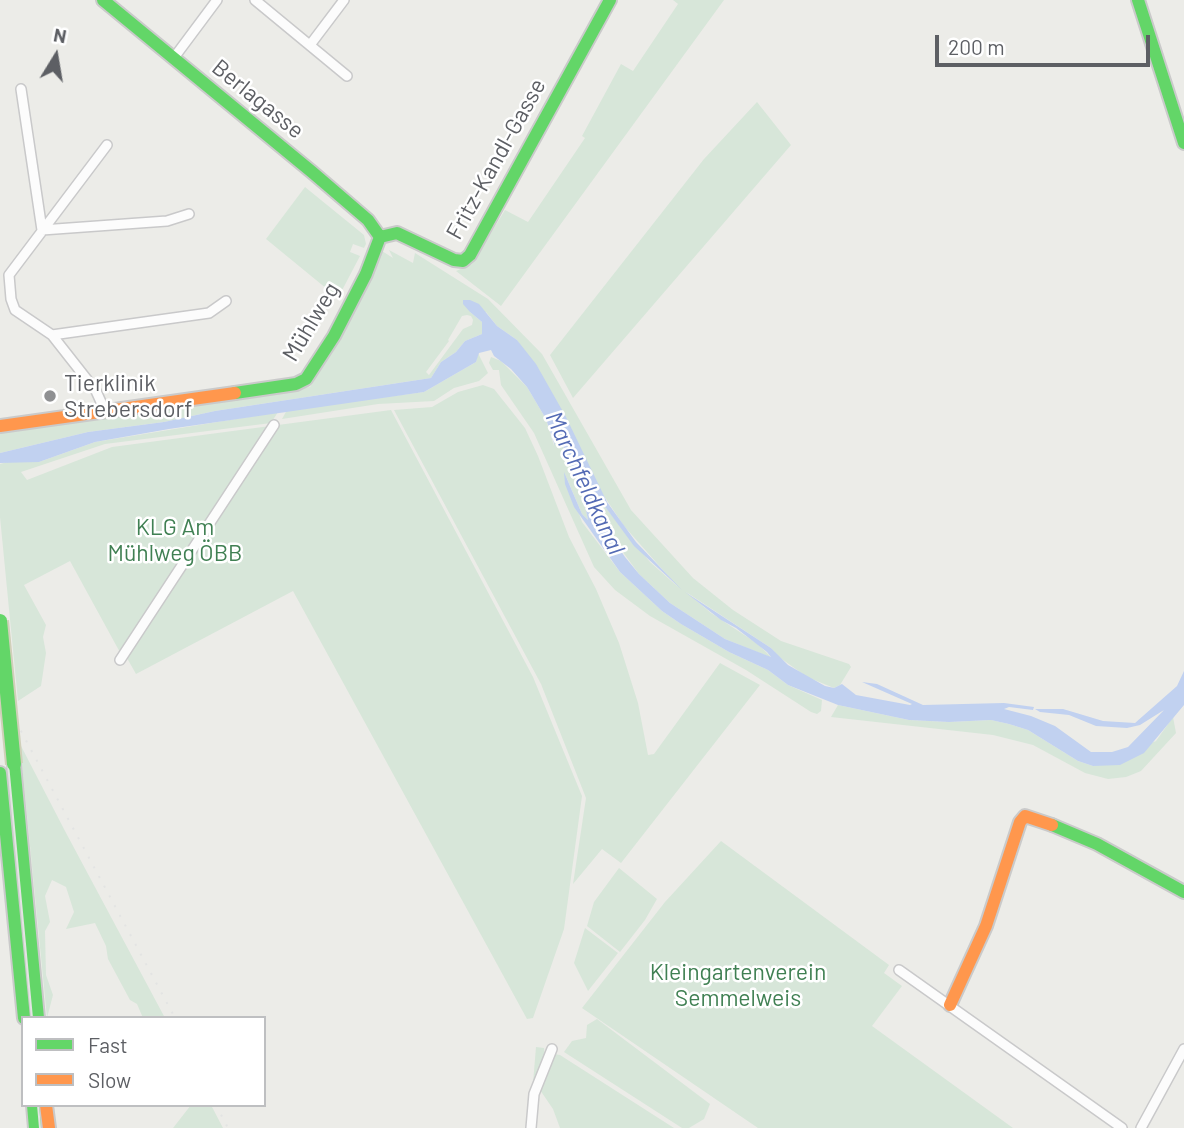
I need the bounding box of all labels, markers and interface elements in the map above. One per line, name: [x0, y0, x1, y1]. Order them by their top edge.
north arrow: [21, 21, 91, 91]
scale bar: [939, 21, 1154, 65]
text: N: [52, 22, 68, 47]
text: 200 m: [948, 34, 1005, 59]
street label: Berlagasse: [206, 54, 310, 144]
street label: Fritz-Kandl-Gasse: [440, 74, 552, 244]
street label: Mühlweg: [277, 277, 345, 367]
place label: Tierklinik Strebersdorf: [64, 369, 192, 423]
marker: Tierklinik Strebersdorf: [42, 388, 58, 404]
water label: Marchfeldkanal: [539, 407, 631, 559]
park label: KLG Am Mühlweg ÖBB: [107, 513, 243, 567]
park label: Kleingartenverein Semmelweis: [650, 958, 826, 1012]
legend: [21, 1016, 266, 1107]
text: Fast: [88, 1032, 128, 1057]
text: Slow: [88, 1067, 131, 1092]

